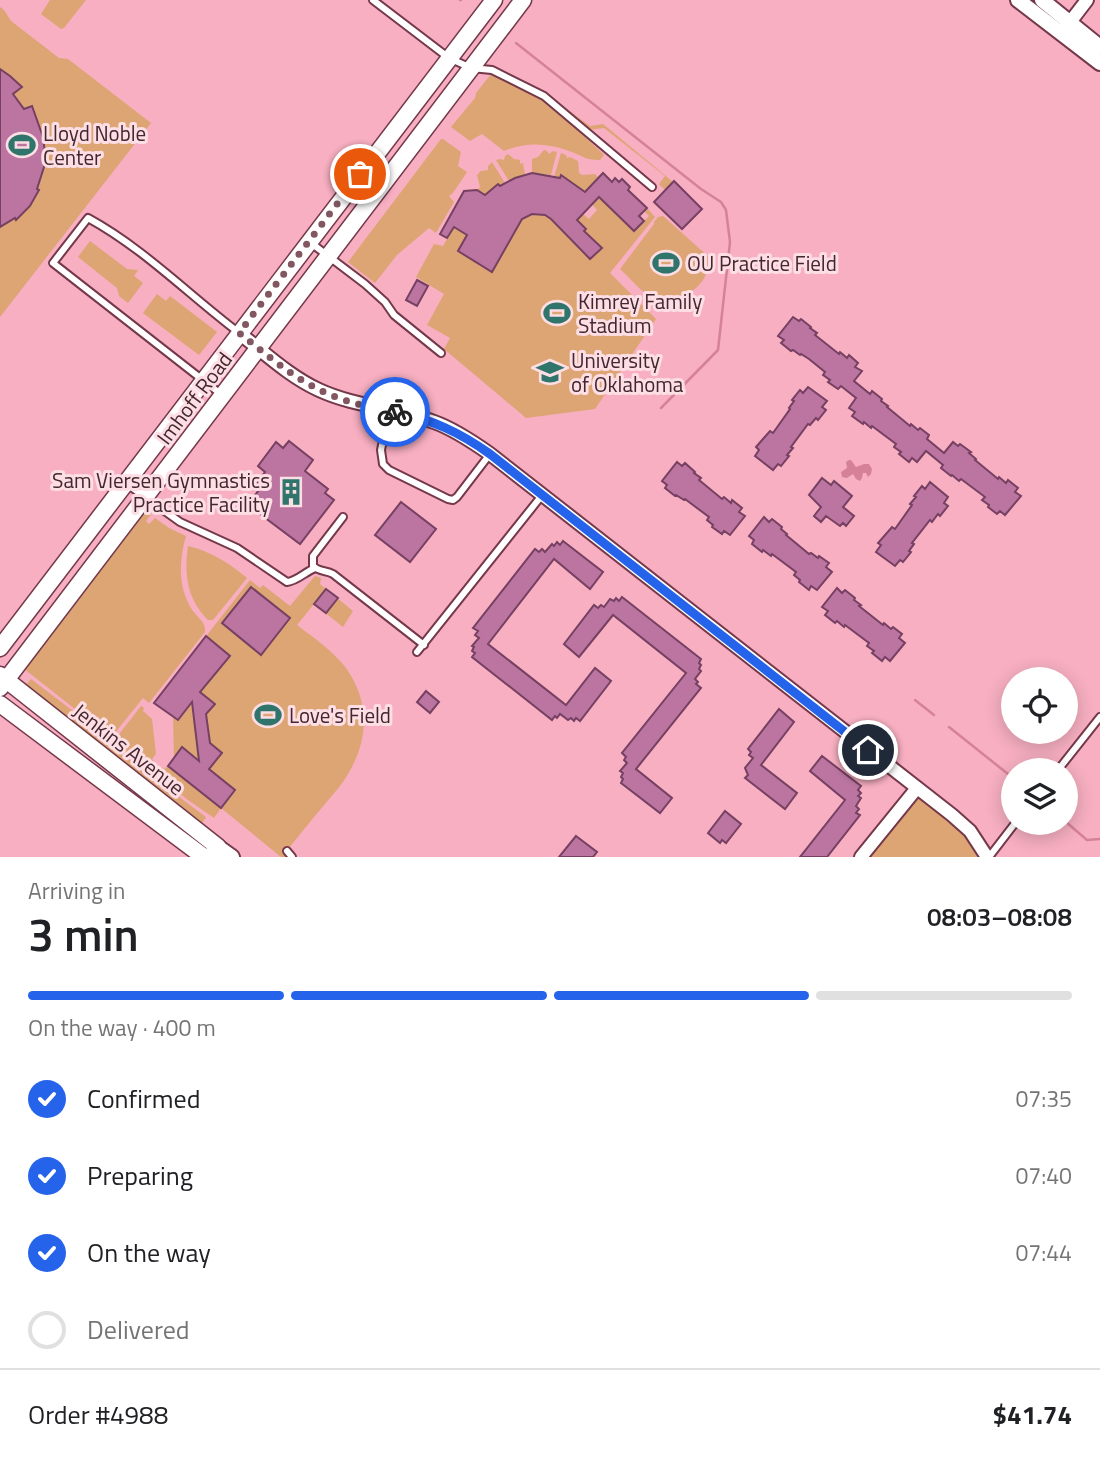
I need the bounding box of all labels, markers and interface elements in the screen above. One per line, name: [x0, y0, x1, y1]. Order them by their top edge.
place label: Lloyd Noble Center: [43, 117, 146, 173]
sports icon: Lloyd Noble Center: [7, 130, 37, 160]
pin: [330, 144, 390, 204]
icon: bag: [341, 155, 379, 193]
place label: OU Practice Field: [687, 247, 837, 279]
sports icon: OU Practice Field: [651, 248, 681, 278]
place label: Kimrey Family Stadium: [578, 285, 702, 341]
sports icon: Kimrey Family Stadium: [542, 298, 572, 328]
place label: University of Oklahoma: [571, 344, 684, 400]
street label: Imhoff Road: [148, 345, 240, 451]
school or university icon: University of Oklahoma: [535, 357, 565, 387]
courier: [360, 377, 430, 447]
icon: bike: [376, 393, 414, 431]
place label: Sam Viersen Gymnastics Practice Facility: [52, 464, 270, 520]
building icon: Sam Viersen Gymnastics Practice Facility: [276, 477, 306, 507]
map controls: [1001, 667, 1078, 835]
button: locate: [1001, 667, 1078, 744]
street label: Jenkins Avenue: [66, 695, 192, 803]
place label: Love's Field: [289, 699, 391, 731]
sports icon: Love's Field: [253, 700, 283, 730]
pin: [838, 720, 898, 780]
icon: home: [849, 731, 887, 769]
button: layers: [1001, 758, 1078, 835]
text: Arriving in: [28, 873, 125, 908]
text: 08:03–08:08: [927, 897, 1072, 936]
text: 3 min: [28, 899, 139, 969]
text: On the way · 400 m: [28, 1010, 216, 1045]
text: Confirmed: [87, 1079, 201, 1118]
icon: check: [28, 1080, 66, 1118]
text: 07:35: [1015, 1081, 1072, 1116]
text: Preparing: [87, 1156, 193, 1195]
icon: check: [28, 1157, 66, 1195]
text: 07:40: [1015, 1158, 1072, 1193]
text: On the way: [87, 1233, 211, 1272]
icon: check: [28, 1234, 66, 1272]
text: 07:44: [1015, 1235, 1072, 1270]
text: Delivered: [87, 1310, 190, 1349]
text: Order #4988: [28, 1395, 168, 1434]
text: $41.74: [993, 1395, 1072, 1434]

